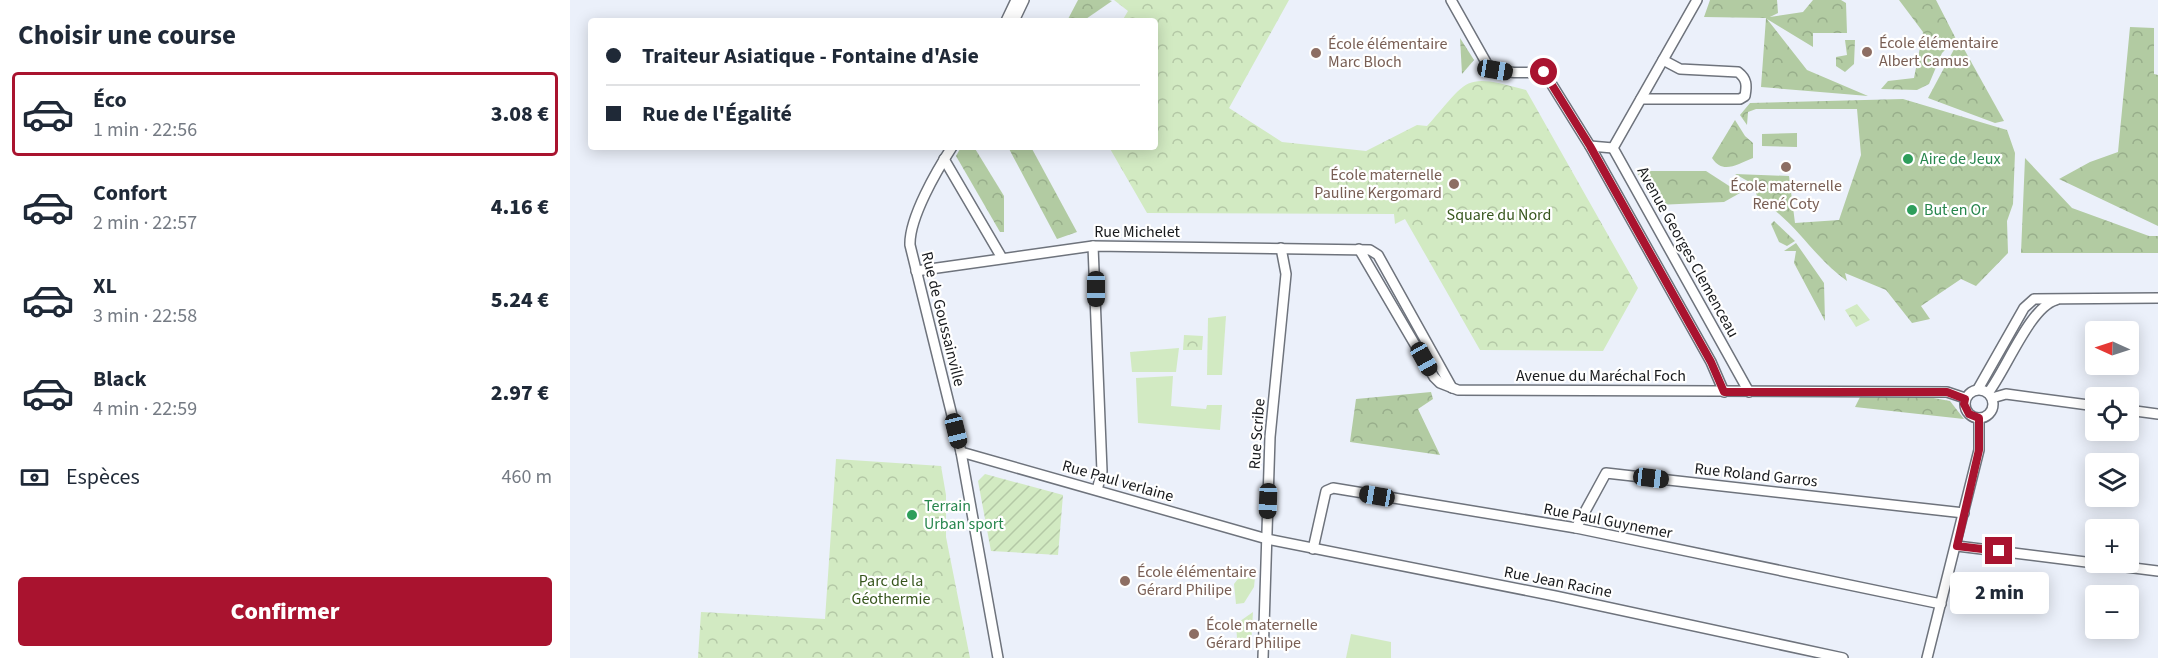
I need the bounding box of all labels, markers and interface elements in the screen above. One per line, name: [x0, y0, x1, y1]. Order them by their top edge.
text: Choisir une course: [18, 16, 236, 55]
place label: École élémentaire Albert Camus: [1879, 32, 1998, 72]
place label: École élémentaire Marc Bloch: [1328, 33, 1447, 73]
text: Traiteur Asiatique - Fontaine d'Asie: [642, 40, 979, 72]
marker: École élémentaire Albert Camus: [1860, 45, 1874, 59]
marker: École élémentaire Marc Bloch: [1309, 46, 1323, 60]
car: [1476, 58, 1514, 82]
route start: [1530, 58, 1557, 85]
text: Éco: [93, 84, 127, 116]
icon: car: [21, 87, 75, 141]
text: 3.08 €: [491, 98, 549, 130]
text: Rue de l'Égalité: [642, 98, 792, 130]
text: 1 min · 22:56: [93, 116, 197, 144]
place label: Aire de Jeux: [1920, 148, 2001, 170]
marker: Aire de Jeux: [1901, 152, 1915, 166]
marker: École maternelle René Coty: [1779, 160, 1793, 174]
street label: Avenue Georges Clemenceau: [1632, 162, 1744, 342]
place label: École maternelle Pauline Kergomard: [1314, 164, 1442, 204]
place label: École maternelle René Coty: [1730, 175, 1842, 215]
text: Confort: [93, 177, 167, 209]
marker: École maternelle Pauline Kergomard: [1447, 177, 1461, 191]
icon: car: [21, 180, 75, 234]
text: 4.16 €: [491, 191, 549, 223]
place label: But en Or: [1924, 199, 1987, 221]
marker: But en Or: [1905, 203, 1919, 217]
park label: Square du Nord: [1447, 204, 1551, 226]
text: 2 min · 22:57: [93, 209, 197, 237]
street label: Rue Michelet: [1094, 221, 1180, 243]
street label: Rue de Goussainville: [916, 249, 970, 389]
text: XL: [93, 270, 117, 302]
car: [1087, 271, 1105, 307]
icon: car: [21, 273, 75, 327]
text: 5.24 €: [491, 284, 549, 316]
text: 3 min · 22:58: [93, 302, 197, 330]
north arrow: [2085, 321, 2139, 375]
map controls: [2085, 321, 2139, 639]
car: [1407, 339, 1441, 379]
text: Black: [93, 363, 147, 395]
street label: Avenue du Maréchal Foch: [1516, 365, 1686, 387]
icon: car: [21, 366, 75, 420]
text: 2.97 €: [491, 377, 549, 409]
button: locate: [2085, 387, 2139, 441]
text: 4 min · 22:59: [93, 395, 197, 423]
street label: Rue Scribe: [1244, 398, 1270, 470]
car: [943, 411, 969, 451]
button: layers: [2085, 453, 2139, 507]
street label: Rue Paul verlaine: [1060, 455, 1176, 507]
street label: Rue Roland Garros: [1693, 458, 1819, 492]
icon: cash: [18, 461, 51, 494]
text: Espèces: [66, 461, 140, 493]
text: 460 m: [502, 463, 552, 491]
car: [1632, 467, 1670, 489]
car: [1258, 483, 1278, 519]
car: [1358, 484, 1396, 508]
place label: Terrain Urban sport: [924, 495, 1004, 535]
street label: Rue Paul Guynemer: [1542, 498, 1675, 544]
marker: Terrain Urban sport: [905, 508, 919, 522]
button: +: [2085, 519, 2139, 573]
route end: [1985, 537, 2012, 564]
place label: École élémentaire Gérard Philipe: [1137, 561, 1256, 601]
street label: Rue Jean Racine: [1502, 561, 1614, 603]
park label: Parc de la Géothermie: [852, 570, 931, 610]
callout: 2 min: [1950, 572, 2048, 614]
marker: École élémentaire Gérard Philipe: [1118, 574, 1132, 588]
button: Confirmer: [18, 577, 552, 646]
text: 2 min: [1975, 579, 2024, 607]
button: −: [2085, 585, 2139, 639]
place label: École maternelle Gérard Philipe: [1206, 614, 1318, 654]
marker: École maternelle Gérard Philipe: [1187, 627, 1201, 641]

